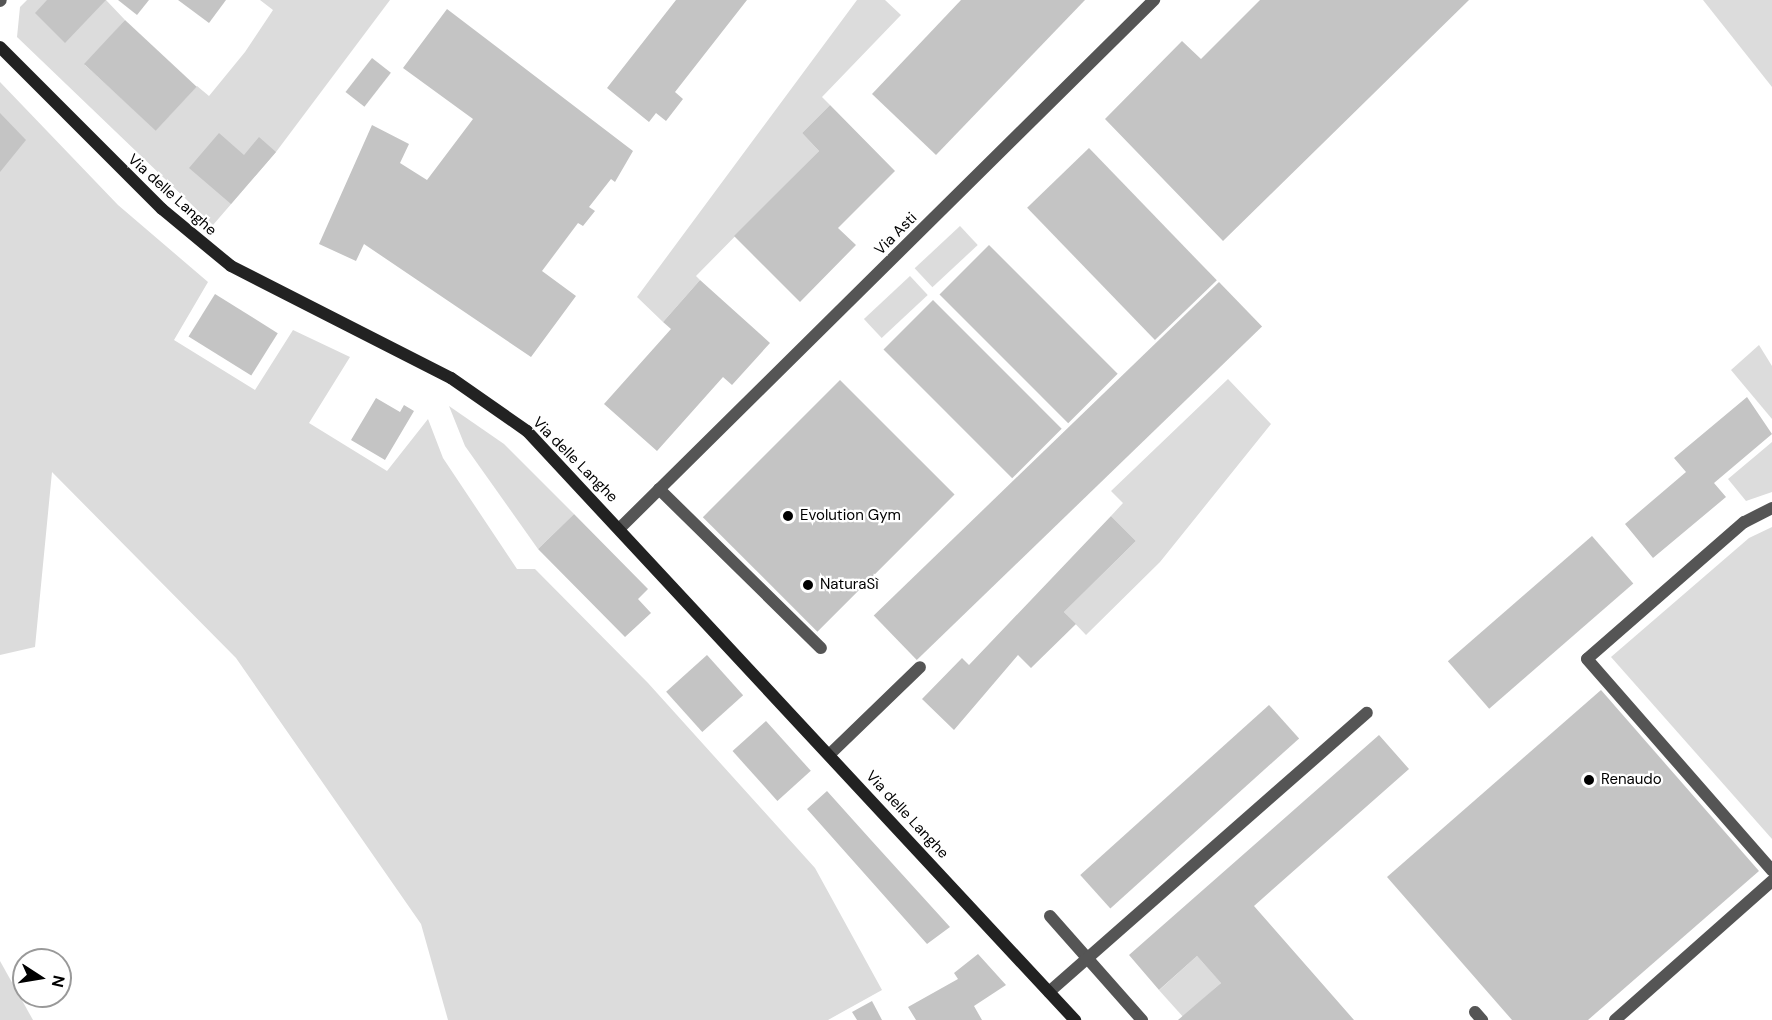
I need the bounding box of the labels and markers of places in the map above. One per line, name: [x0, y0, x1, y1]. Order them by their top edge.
place label: Evolution Gym: [800, 507, 901, 525]
marker: Evolution Gym: [781, 509, 795, 523]
place label: NaturaSì: [820, 576, 879, 594]
marker: NaturaSì: [801, 578, 815, 592]
place label: Renaudo: [1601, 771, 1662, 789]
marker: Renaudo: [1582, 773, 1596, 787]

